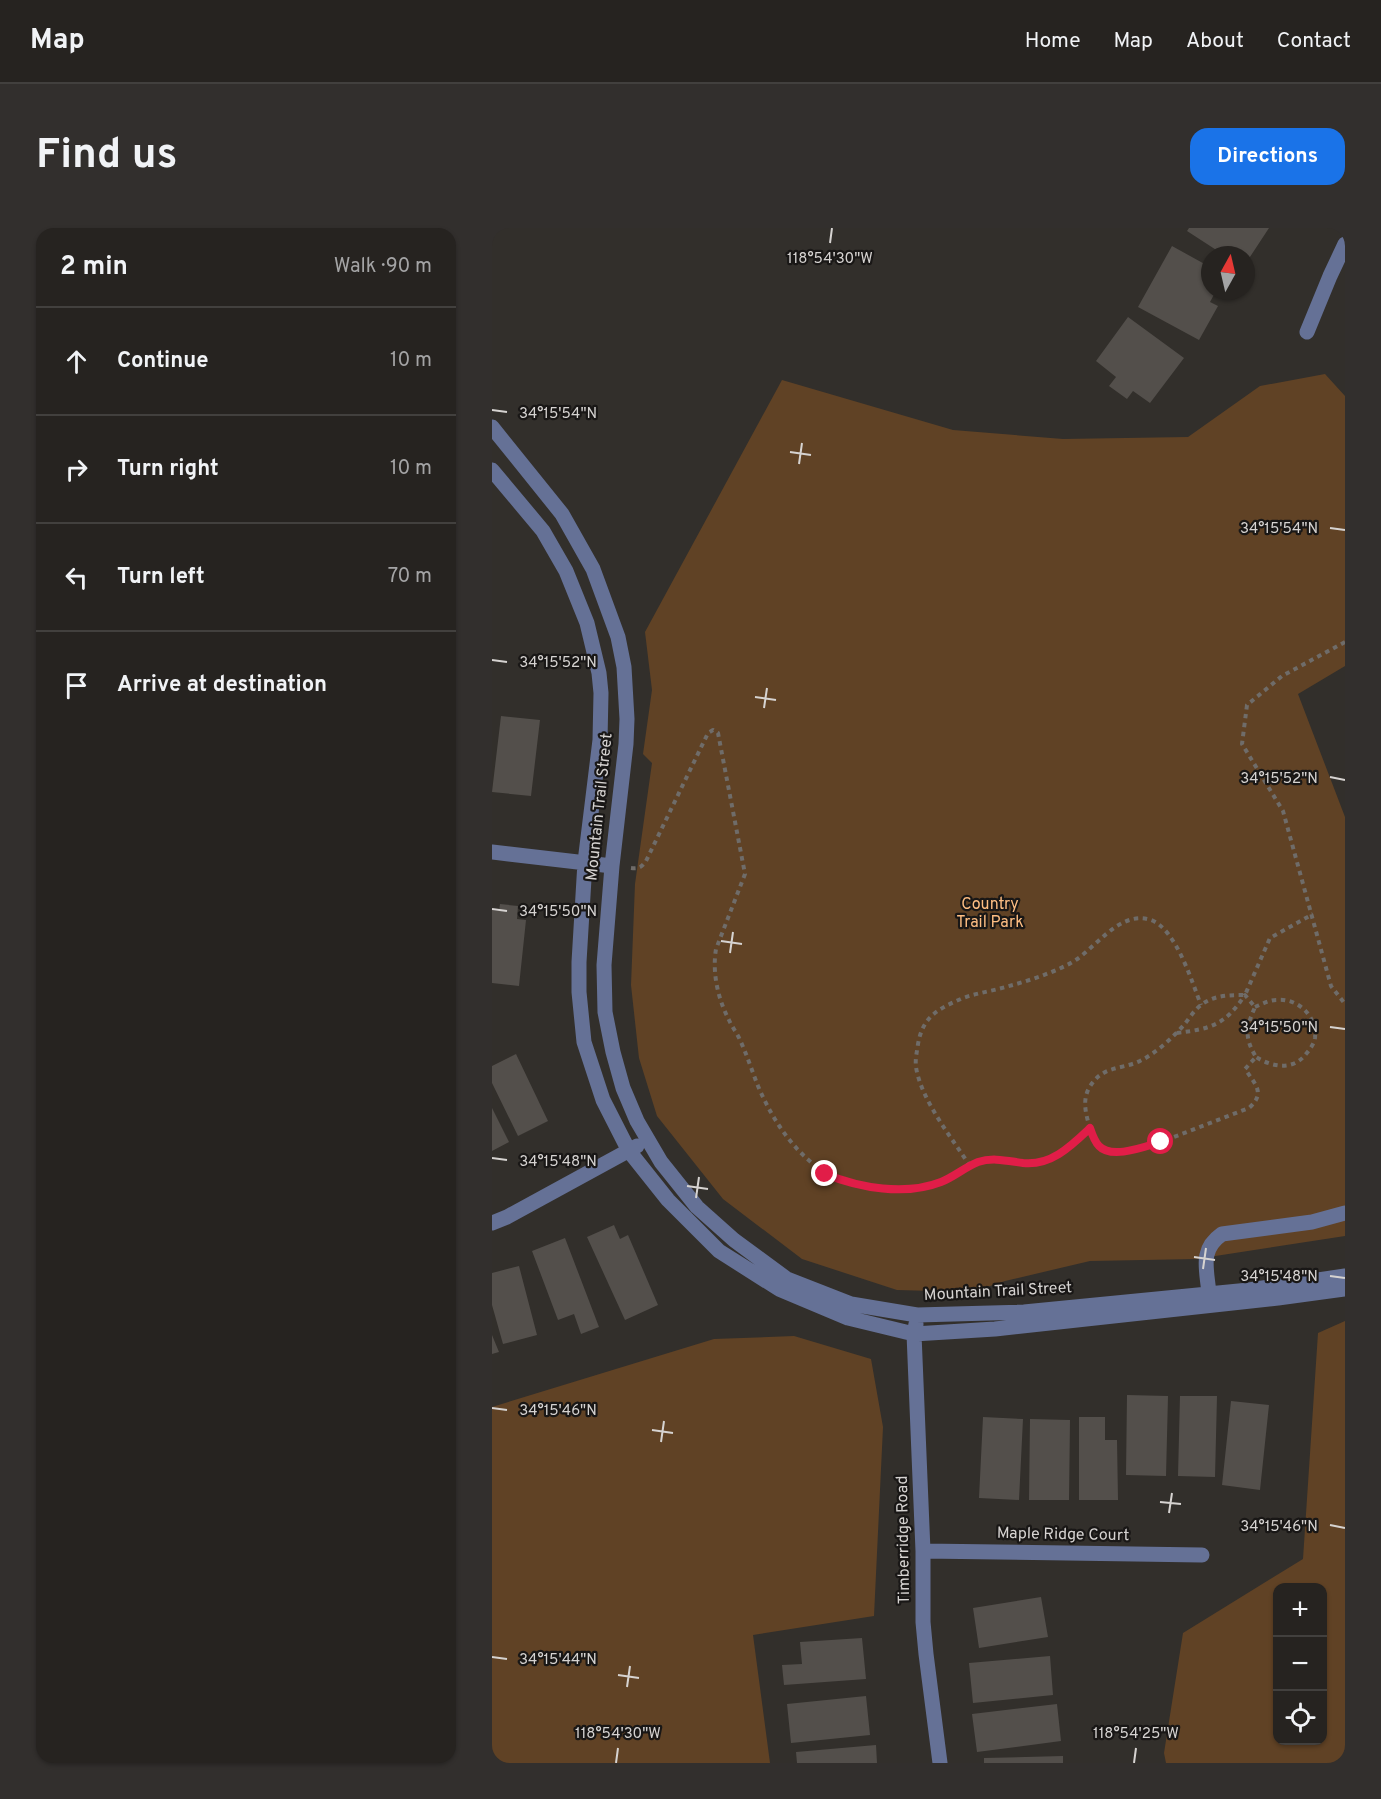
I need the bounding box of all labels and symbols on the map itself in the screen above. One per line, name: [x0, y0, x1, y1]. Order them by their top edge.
north arrow: [1201, 246, 1255, 300]
text: 118°54'30"W: [787, 250, 873, 269]
text: 34°15'54"N: [519, 405, 597, 424]
text: 34°15'54"N: [1240, 520, 1318, 539]
text: 34°15'52"N: [519, 654, 597, 673]
street label: Mountain Trail Street: [582, 732, 618, 882]
text: 34°15'52"N: [1240, 770, 1318, 789]
park label: Country Trail Park: [956, 895, 1024, 933]
text: 34°15'50"N: [519, 903, 597, 922]
text: 34°15'50"N: [1240, 1019, 1318, 1038]
route start: [1147, 1128, 1173, 1154]
text: 34°15'48"N: [519, 1153, 597, 1172]
route end: [811, 1160, 837, 1186]
text: 34°15'48"N: [1240, 1268, 1318, 1287]
street label: Mountain Trail Street: [923, 1278, 1073, 1306]
text: 34°15'46"N: [519, 1402, 597, 1421]
street label: Timberridge Road: [893, 1476, 915, 1604]
text: 34°15'46"N: [1240, 1518, 1318, 1537]
street label: Maple Ridge Court: [997, 1524, 1129, 1546]
text: 34°15'44"N: [519, 1651, 597, 1670]
text: 118°54'30"W: [575, 1725, 661, 1744]
text: 118°54'25"W: [1093, 1725, 1179, 1744]

